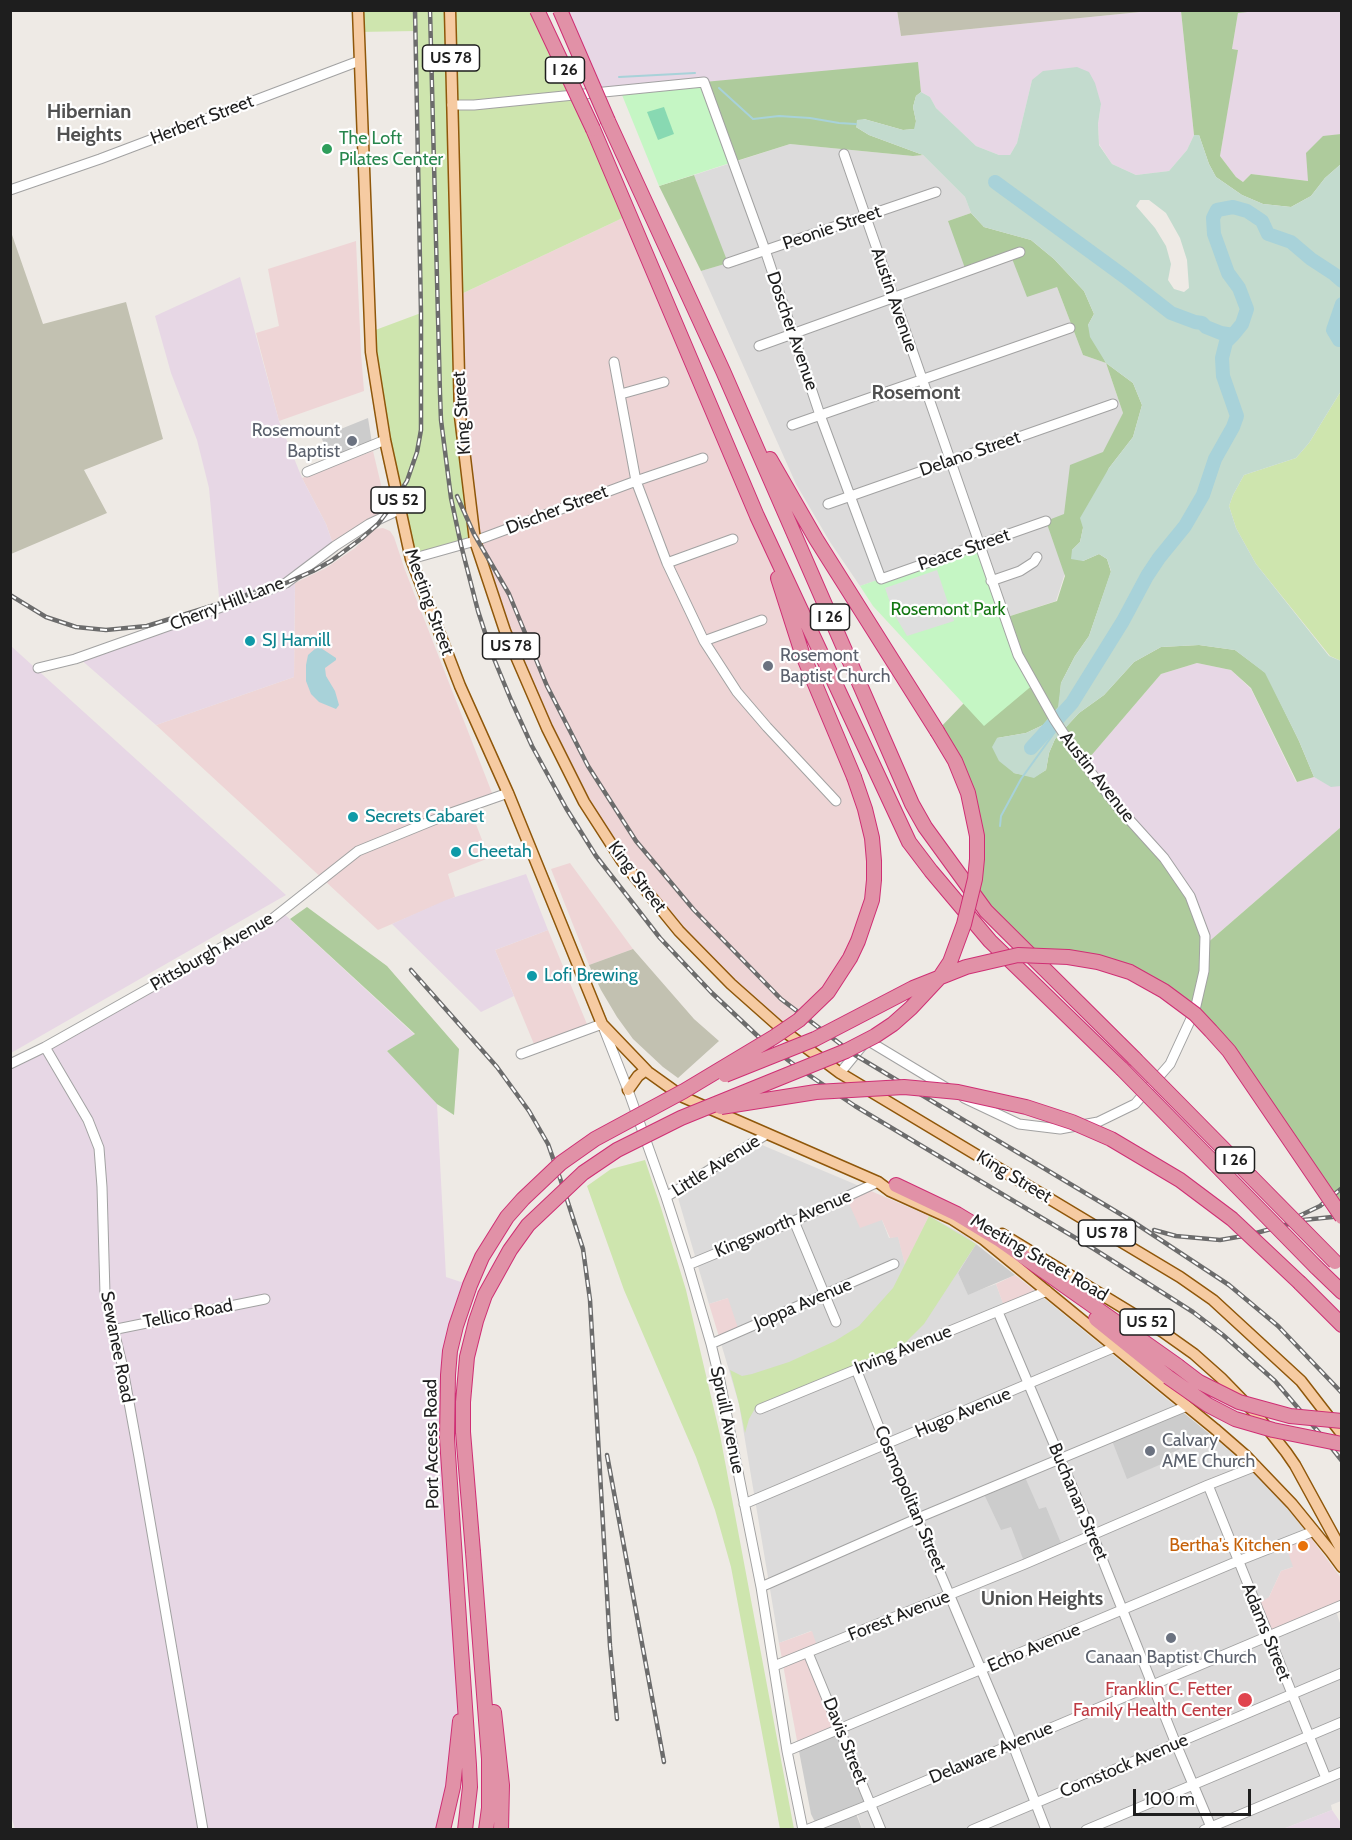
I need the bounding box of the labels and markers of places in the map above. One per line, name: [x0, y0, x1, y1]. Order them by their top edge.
place label: The Loft Pilates Center: [339, 128, 443, 170]
marker: The Loft Pilates Center: [320, 142, 334, 156]
place label: Rosemount Baptist: [252, 420, 340, 462]
marker: Rosemount Baptist: [345, 434, 359, 448]
place label: SJ Hamill: [262, 630, 330, 652]
marker: SJ Hamill: [243, 634, 257, 648]
place label: Rosemont Baptist Church: [780, 645, 890, 688]
marker: Rosemont Baptist Church: [761, 659, 775, 673]
place label: Secrets Cabaret: [365, 806, 484, 828]
marker: Secrets Cabaret: [346, 810, 360, 824]
place label: Cheetah: [468, 841, 532, 863]
marker: Cheetah: [449, 845, 463, 859]
place label: Lofi Brewing: [544, 965, 638, 987]
marker: Lofi Brewing: [525, 969, 539, 983]
place label: Calvary AME Church: [1162, 1430, 1255, 1472]
marker: Calvary AME Church: [1143, 1444, 1157, 1458]
place label: Bertha's Kitchen: [1169, 1535, 1291, 1557]
marker: Bertha's Kitchen: [1296, 1539, 1310, 1553]
marker: Canaan Baptist Church: [1164, 1631, 1178, 1645]
place label: Canaan Baptist Church: [1085, 1647, 1257, 1669]
place label: Franklin C. Fetter Family Health Center: [1073, 1679, 1232, 1722]
marker: Franklin C. Fetter Family Health Center: [1236, 1691, 1254, 1709]

